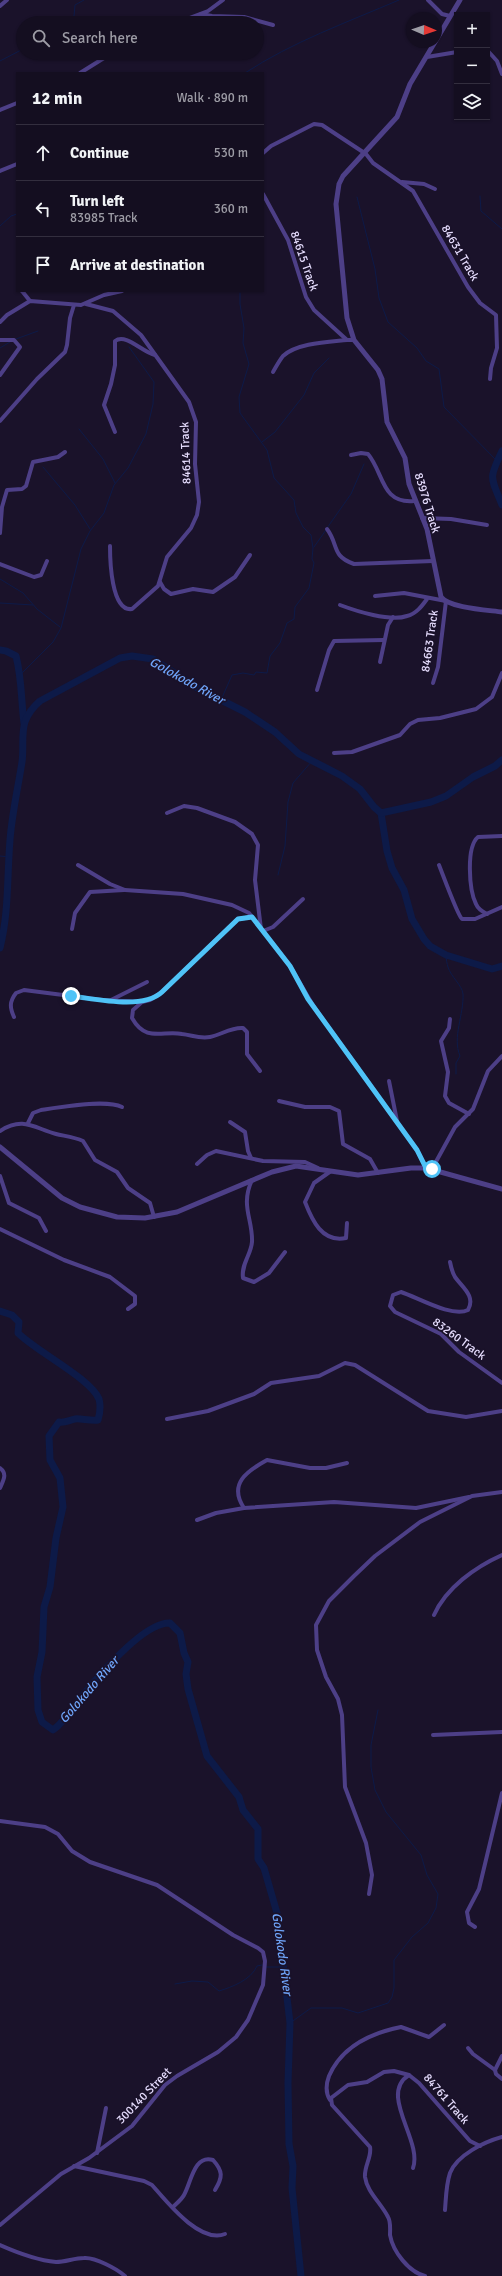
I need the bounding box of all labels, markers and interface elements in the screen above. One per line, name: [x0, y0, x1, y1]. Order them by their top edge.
north arrow: [406, 12, 442, 48]
map controls: [454, 12, 490, 120]
button: +: [454, 12, 490, 48]
search box: [16, 16, 264, 60]
icon: search: [30, 27, 52, 49]
text: Search here: [62, 29, 138, 47]
button: −: [454, 48, 490, 84]
button: layers: [454, 84, 490, 120]
text: 12 min: [32, 88, 82, 109]
text: Walk · 890 m: [177, 90, 248, 106]
icon: ahead: [32, 142, 54, 164]
text: Continue: [70, 144, 129, 162]
text: 530 m: [214, 145, 248, 161]
text: Turn left: [70, 192, 124, 210]
icon: left: [32, 198, 54, 220]
text: 360 m: [214, 201, 248, 217]
text: 83985 Track: [70, 210, 138, 226]
street label: 84631 Track: [438, 222, 482, 284]
street label: 84615 Track: [287, 229, 321, 293]
icon: arrive: [32, 254, 54, 276]
text: Arrive at destination: [70, 256, 205, 274]
street label: 84614 Track: [177, 422, 195, 484]
street label: 83976 Track: [411, 471, 443, 535]
street label: 84663 Track: [418, 609, 442, 673]
water label: Golokodo River: [147, 654, 229, 709]
route end: [62, 987, 80, 1005]
route start: [423, 1160, 441, 1178]
street label: 83260 Track: [429, 1315, 489, 1363]
water label: Golokodo River: [56, 1652, 124, 1727]
water label: Golokodo River: [268, 1912, 296, 1999]
street label: 300140 Street: [113, 2065, 175, 2127]
street label: 84761 Track: [420, 2071, 472, 2127]

